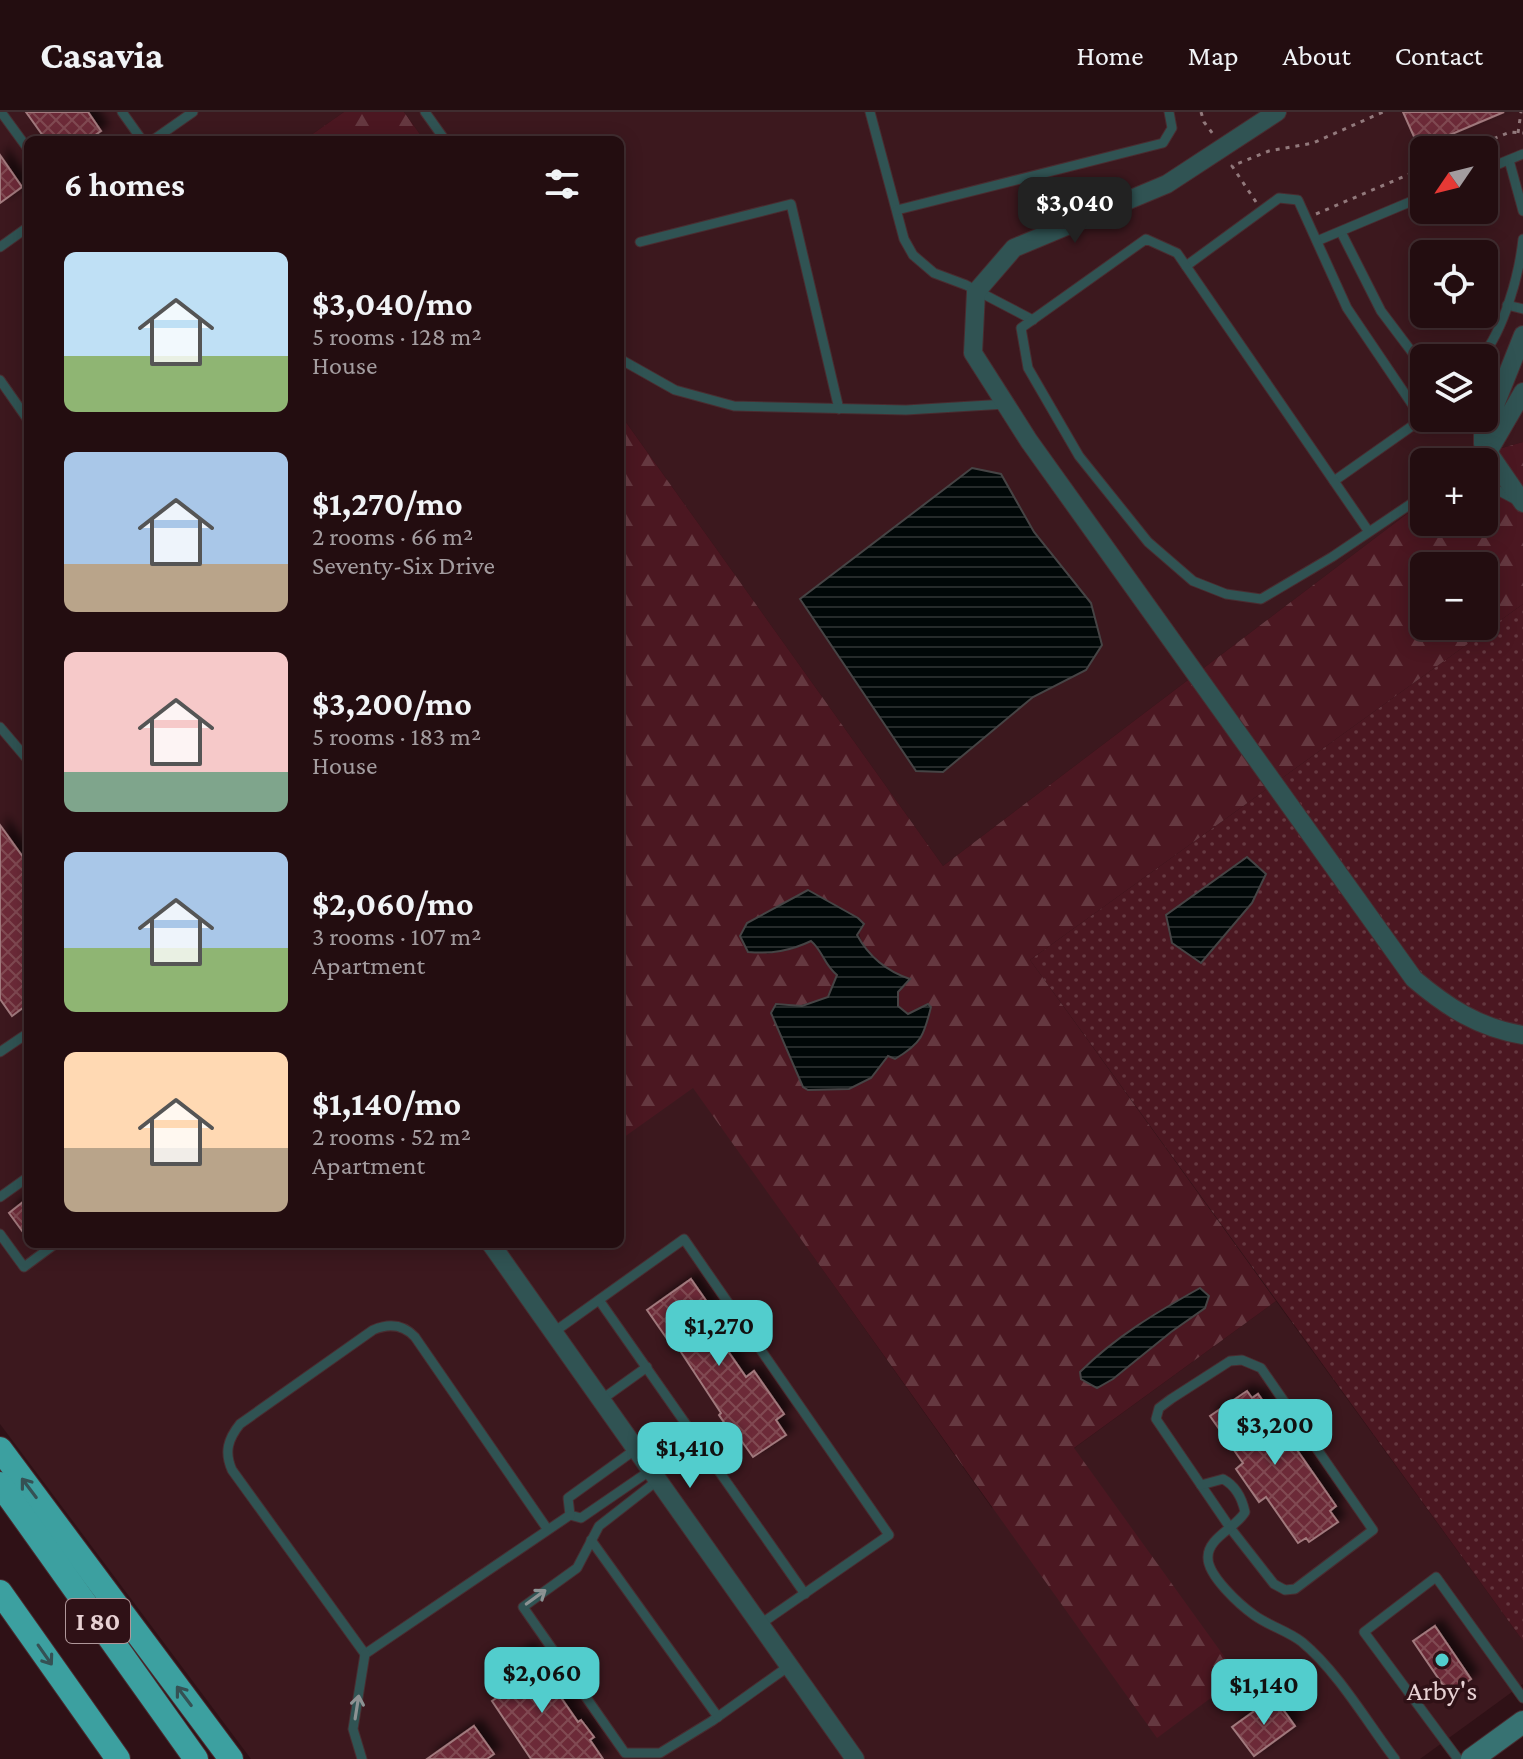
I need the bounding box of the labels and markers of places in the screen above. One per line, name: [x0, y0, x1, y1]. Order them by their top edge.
pin: $3,040: [1010, 177, 1140, 245]
pin: $1,270: [654, 1300, 784, 1368]
pin: $3,200: [1210, 1399, 1340, 1467]
pin: $1,410: [625, 1422, 755, 1490]
pin: $2,060: [477, 1647, 607, 1715]
marker: Arby's: [1433, 1651, 1451, 1669]
pin: $1,140: [1199, 1659, 1329, 1727]
place label: Arby's: [1407, 1675, 1477, 1706]

